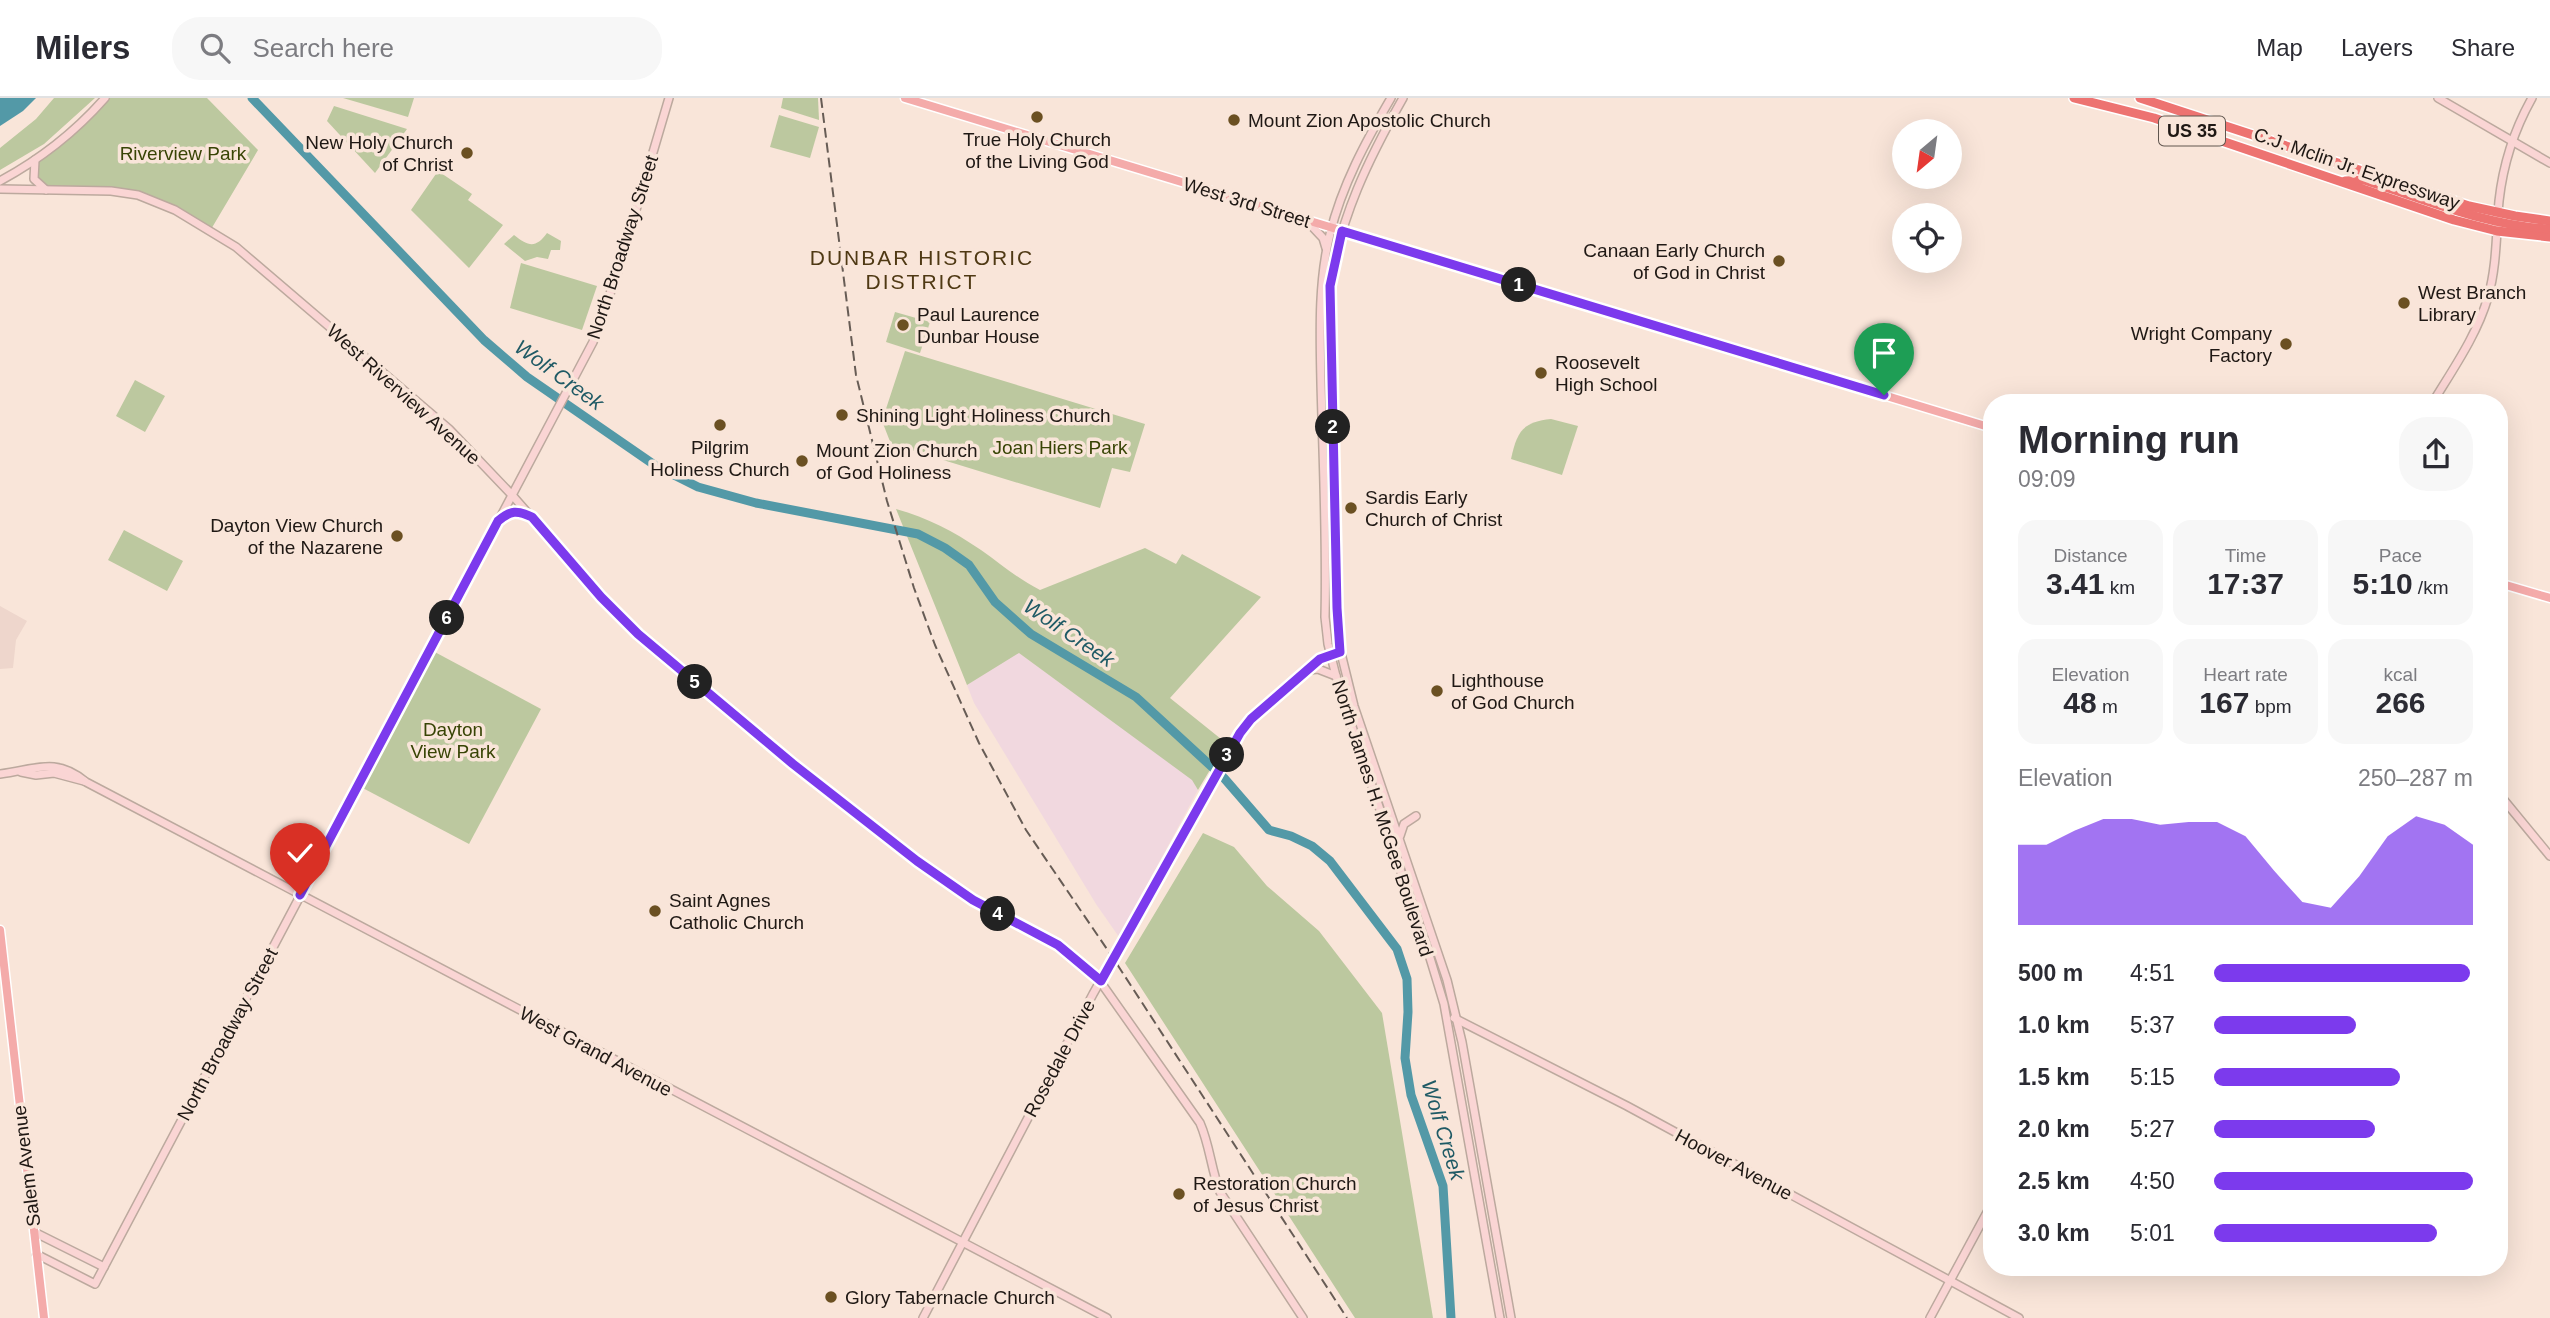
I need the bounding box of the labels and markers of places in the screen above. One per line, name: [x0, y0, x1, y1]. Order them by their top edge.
marker: True Holy Church of the Living God: [1029, 109, 1045, 125]
place label: Mount Zion Apostolic Church: [1248, 110, 1491, 131]
marker: Mount Zion Apostolic Church: [1226, 112, 1242, 128]
place label: True Holy Church of the Living God: [963, 129, 1111, 172]
place label: New Holy Church of Christ: [305, 132, 454, 175]
marker: New Holy Church of Christ: [459, 145, 475, 161]
place label: Canaan Early Church of God in Christ: [1583, 240, 1766, 283]
marker: Canaan Early Church of God in Christ: [1771, 253, 1787, 269]
pin: 1: [1502, 268, 1536, 302]
place label: West Branch Library: [2418, 282, 2526, 325]
marker: West Branch Library: [2396, 295, 2412, 311]
place label: Paul Laurence Dunbar House: [917, 304, 1040, 347]
marker: Paul Laurence Dunbar House: [895, 317, 911, 333]
pin: [1854, 323, 1914, 395]
place label: Wright Company Factory: [2131, 323, 2272, 366]
marker: Wright Company Factory: [2278, 336, 2294, 352]
place label: Roosevelt High School: [1555, 352, 1657, 395]
marker: Roosevelt High School: [1533, 365, 1549, 381]
place label: Shining Light Holiness Church: [856, 405, 1111, 426]
marker: Shining Light Holiness Church: [834, 407, 850, 423]
pin: 2: [1316, 410, 1350, 444]
marker: Pilgrim Holiness Church: [712, 417, 728, 433]
place label: Pilgrim Holiness Church: [650, 437, 790, 480]
place label: Mount Zion Church of God Holiness: [816, 440, 978, 483]
marker: Mount Zion Church of God Holiness: [794, 453, 810, 469]
place label: Sardis Early Church of Christ: [1365, 487, 1503, 530]
marker: Sardis Early Church of Christ: [1343, 500, 1359, 516]
place label: Dayton View Church of the Nazarene: [210, 515, 383, 558]
marker: Dayton View Church of the Nazarene: [389, 528, 405, 544]
pin: 6: [430, 601, 464, 636]
pin: 5: [678, 664, 712, 700]
place label: Lighthouse of God Church: [1451, 670, 1575, 713]
marker: Lighthouse of God Church: [1429, 683, 1445, 699]
pin: 3: [1210, 738, 1244, 772]
pin: [270, 823, 330, 895]
place label: Saint Agnes Catholic Church: [669, 890, 804, 933]
pin: 4: [981, 896, 1016, 932]
marker: Saint Agnes Catholic Church: [647, 903, 663, 919]
place label: Restoration Church of Jesus Christ: [1193, 1173, 1357, 1216]
marker: Restoration Church of Jesus Christ: [1171, 1186, 1187, 1202]
place label: Glory Tabernacle Church: [845, 1287, 1055, 1308]
marker: Glory Tabernacle Church: [823, 1289, 839, 1305]

